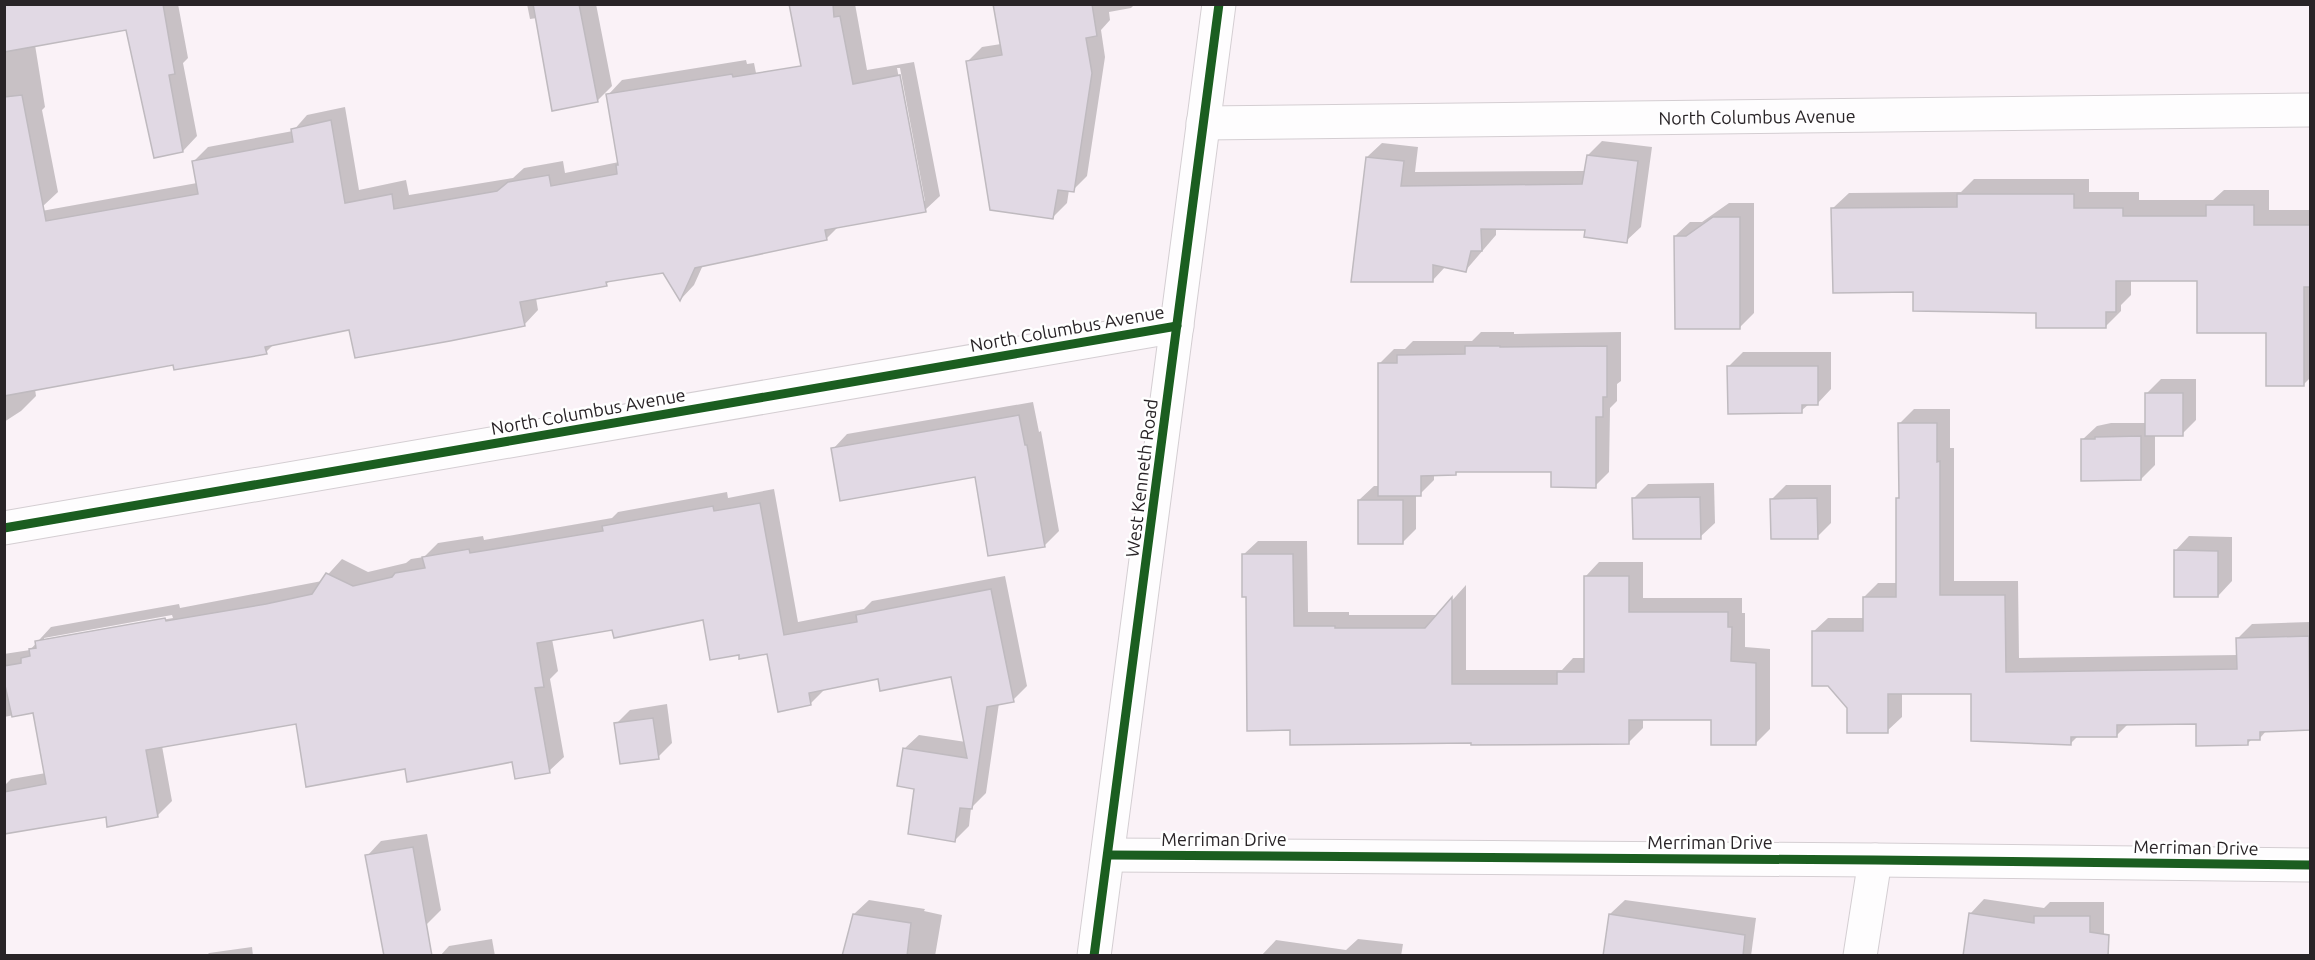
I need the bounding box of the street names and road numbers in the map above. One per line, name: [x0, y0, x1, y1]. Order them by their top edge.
street label: North Columbus Avenue: [1658, 105, 1856, 128]
street label: North Columbus Avenue: [968, 301, 1166, 355]
street label: North Columbus Avenue: [489, 384, 687, 438]
street label: West Kenneth Road: [1121, 398, 1161, 558]
street label: Merriman Drive: [1161, 829, 1287, 849]
street label: Merriman Drive: [1647, 832, 1773, 852]
street label: Merriman Drive: [2133, 836, 2259, 858]

